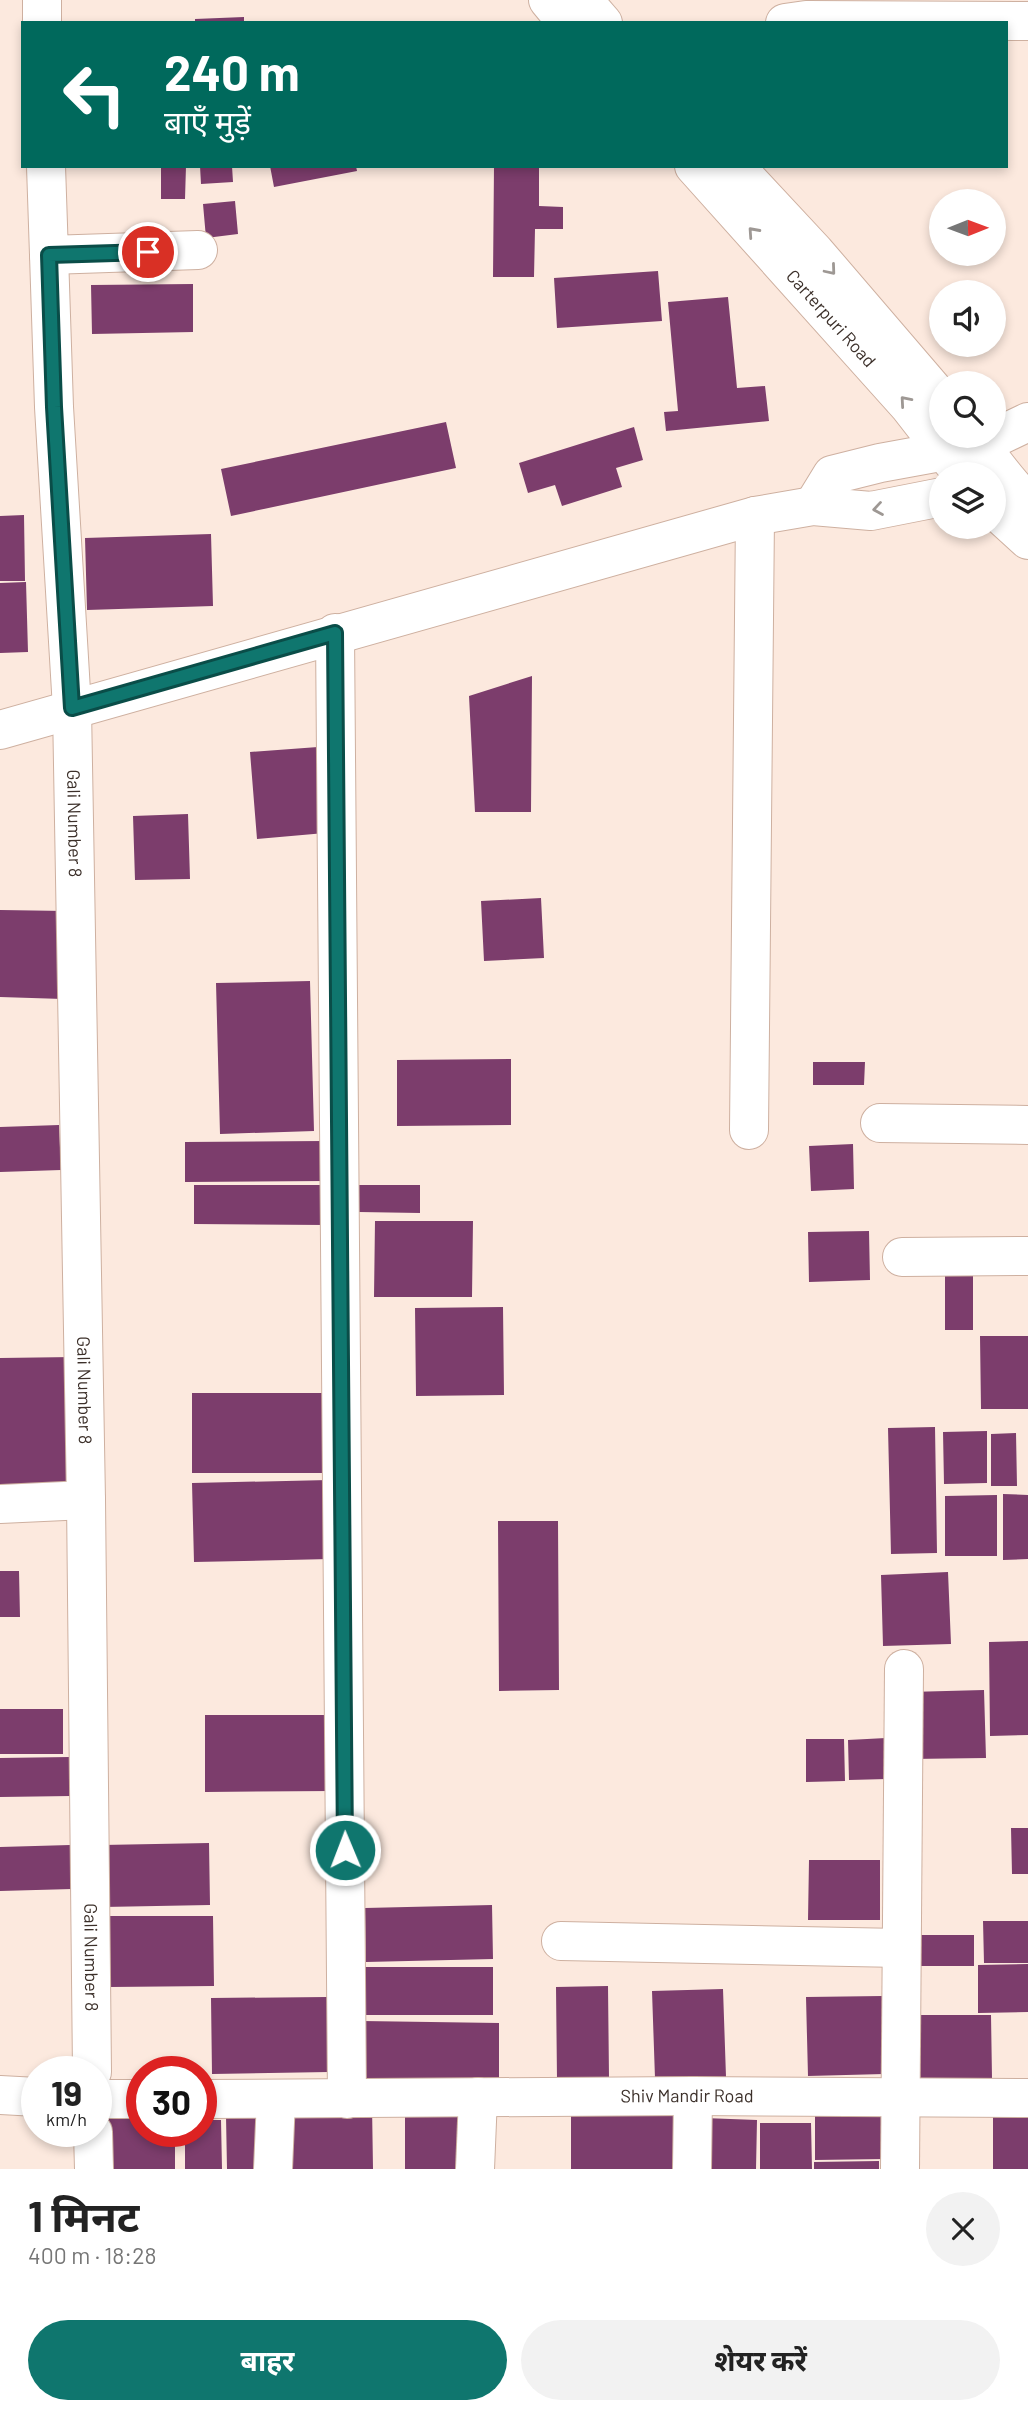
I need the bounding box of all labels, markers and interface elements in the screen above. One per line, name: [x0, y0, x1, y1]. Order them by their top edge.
text: 240 m: [164, 42, 300, 101]
icon: left: [49, 49, 140, 140]
text: बाएँ मुड़ें: [164, 102, 251, 140]
north arrow: [929, 189, 1006, 266]
map controls: [929, 189, 1006, 539]
pin: [118, 222, 178, 282]
one-way arrow: [749, 227, 761, 240]
icon: arrive: [129, 233, 167, 271]
one-way arrow: [823, 262, 835, 275]
street label: Carterpuri Road: [782, 265, 881, 371]
button: sound: [929, 280, 1006, 357]
button: search: [929, 371, 1006, 448]
one-way arrow: [901, 396, 913, 409]
button: layers: [929, 462, 1006, 539]
one-way arrow: [872, 501, 884, 516]
street label: Gali Number 8: [63, 769, 87, 878]
street label: Gali Number 8: [73, 1336, 97, 1444]
position arrow: [308, 1813, 382, 1887]
street label: Gali Number 8: [80, 1903, 103, 2011]
speed limit sign: 30: [126, 2056, 217, 2147]
text: 19: [51, 2071, 82, 2113]
street label: Shiv Mandir Road: [620, 2084, 754, 2106]
text: km/h: [46, 2108, 87, 2130]
text: 1 मिनट: [28, 2190, 139, 2240]
button: close: [926, 2192, 1000, 2266]
text: 400 m · 18:28: [28, 2241, 156, 2269]
button: बाहर: [28, 2320, 507, 2400]
button: शेयर करें: [521, 2320, 1000, 2400]

